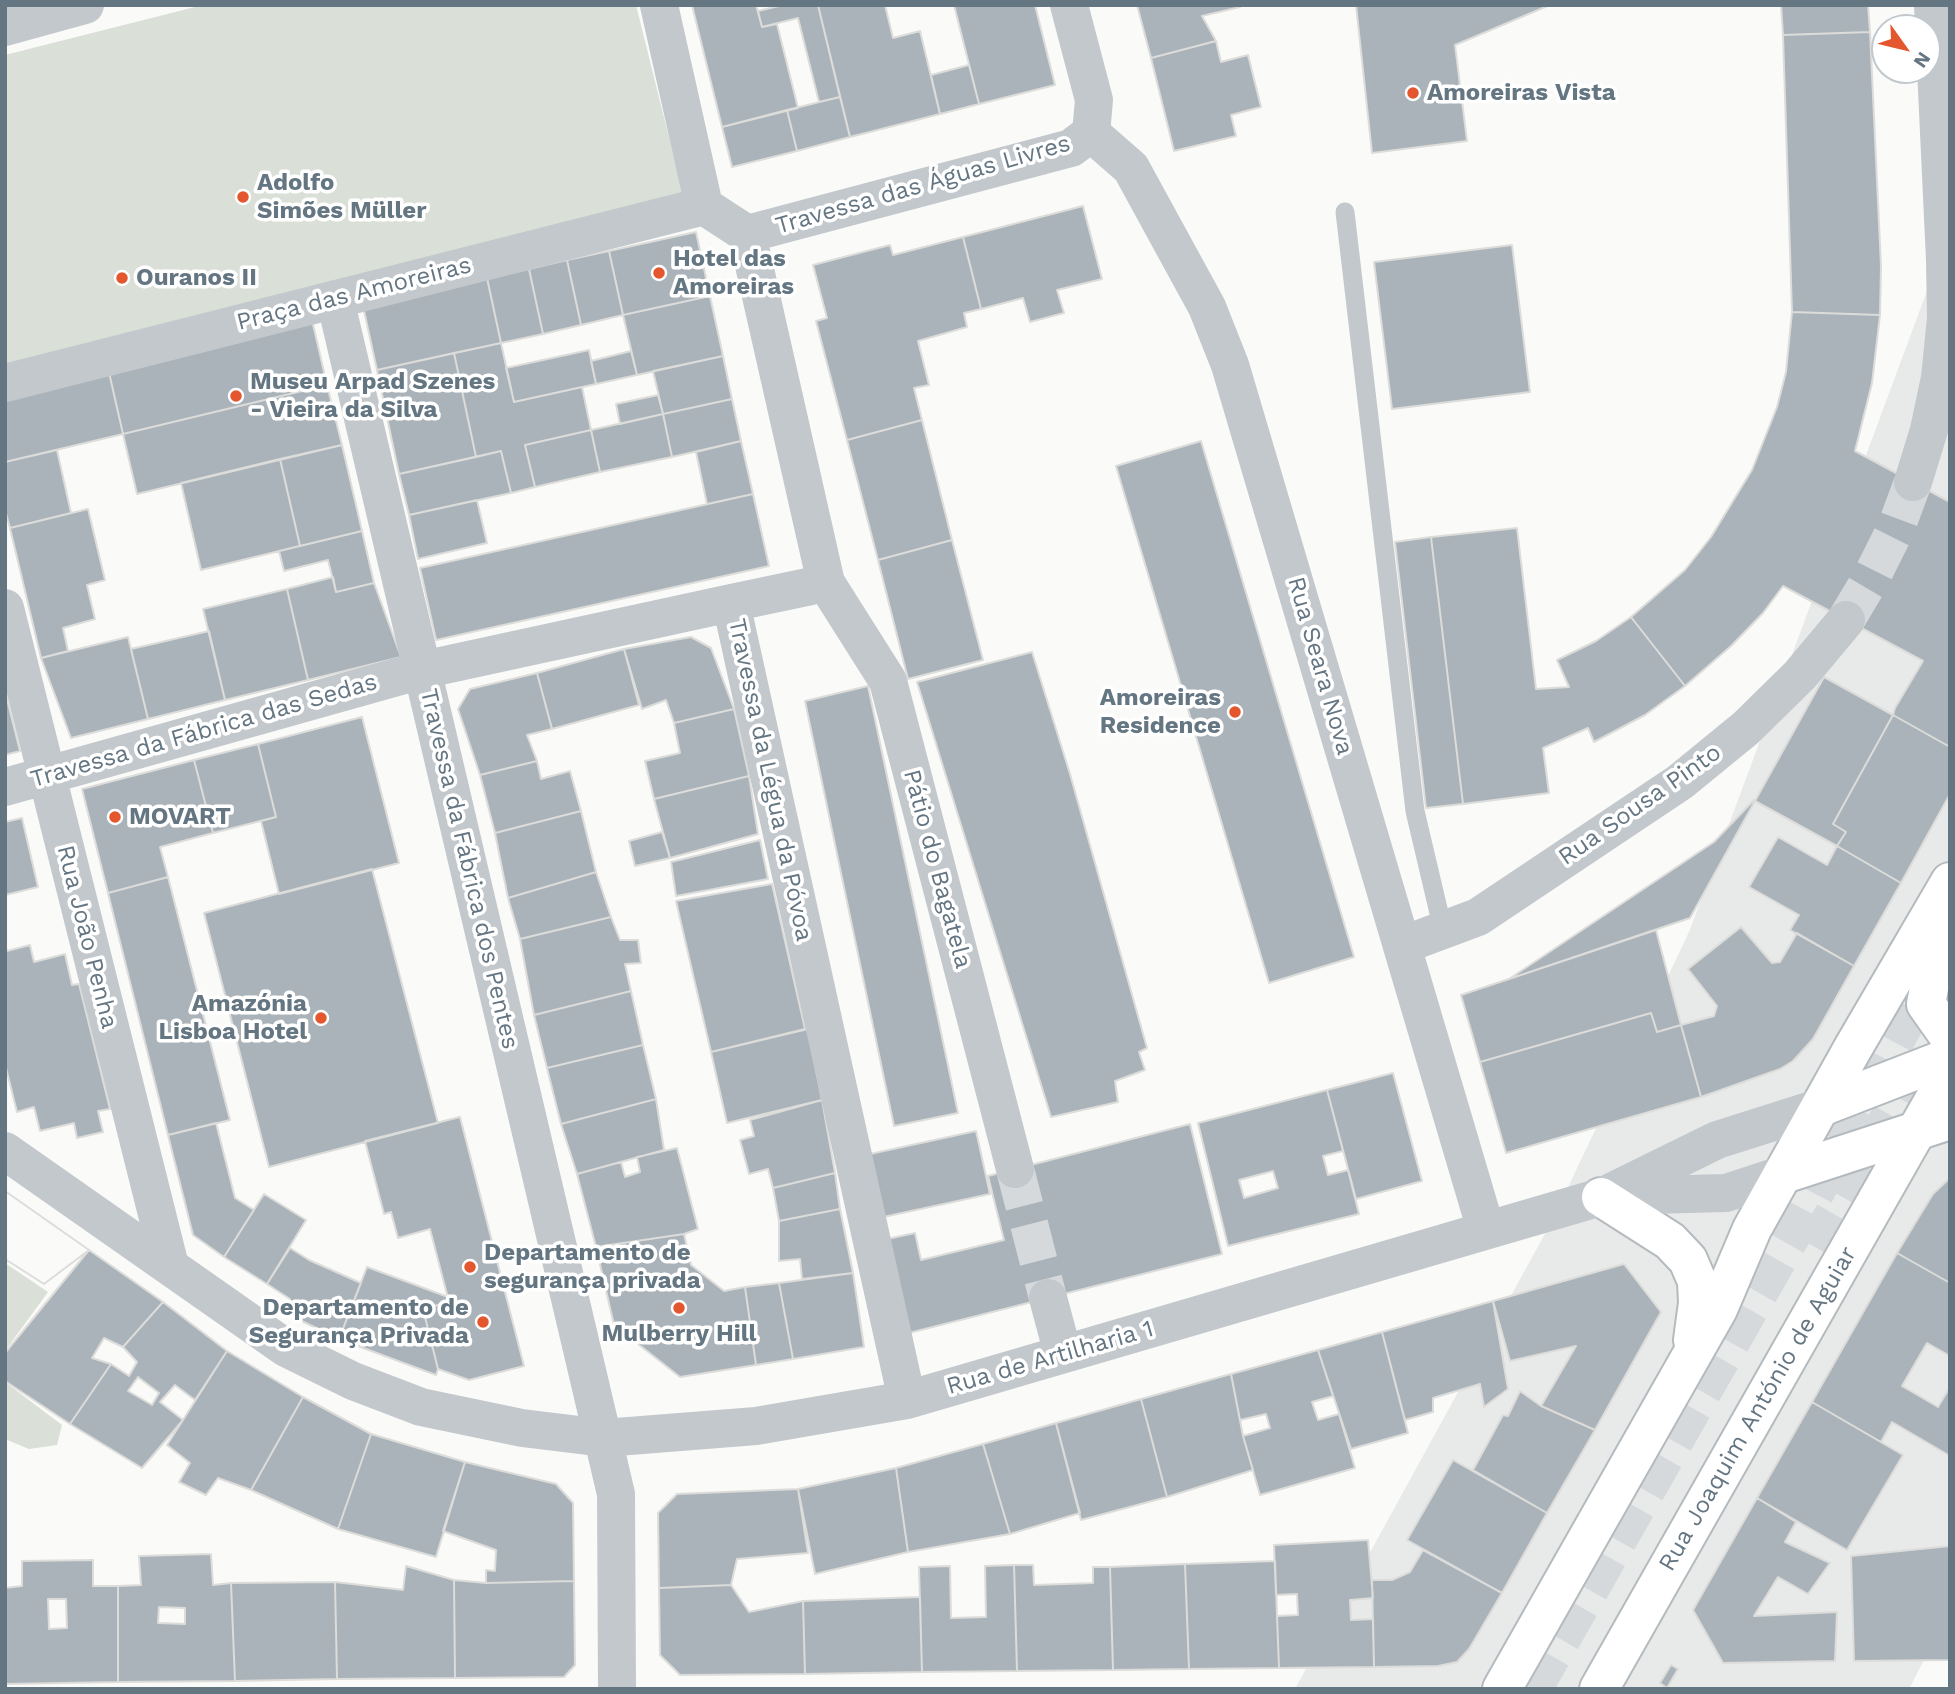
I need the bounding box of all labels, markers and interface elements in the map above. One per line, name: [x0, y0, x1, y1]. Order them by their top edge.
north arrow: [1871, 14, 1941, 84]
text: N: [1909, 48, 1936, 72]
place label: Amoreiras Vista: [1427, 79, 1616, 107]
marker: Amoreiras Vista: [1405, 85, 1421, 101]
street label: Travessa das Águas Livres: [772, 129, 1074, 241]
place label: Adolfo Simões Müller: [257, 169, 426, 225]
marker: Adolfo Simões Müller: [235, 189, 251, 205]
place label: Hotel das Amoreiras: [673, 245, 794, 301]
street label: Praça das Amoreiras: [234, 251, 474, 337]
place label: Ouranos II: [136, 264, 257, 292]
marker: Hotel das Amoreiras: [651, 265, 667, 281]
marker: Ouranos II: [114, 270, 130, 286]
place label: Museu Arpad Szenes - Vieira da Silva: [250, 368, 495, 424]
marker: Museu Arpad Szenes - Vieira da Silva: [228, 388, 244, 404]
street label: Rua Seara Nova: [1281, 574, 1359, 758]
street label: Travessa da Légua da Póvoa: [722, 616, 818, 944]
street label: Travessa da Fábrica das Sedas: [27, 668, 381, 794]
place label: Amoreiras Residence: [1100, 684, 1221, 740]
street label: Travessa da Fábrica dos Pentes: [413, 686, 525, 1052]
marker: Amoreiras Residence: [1227, 704, 1243, 720]
street label: Rua Sousa Pinto: [1553, 738, 1727, 872]
street label: Pátio do Bagatela: [897, 767, 977, 971]
place label: MOVART: [129, 803, 231, 831]
marker: MOVART: [107, 809, 123, 825]
street label: Rua João Penha: [50, 842, 124, 1032]
place label: Amazónia Lisboa Hotel: [158, 990, 307, 1046]
marker: Amazónia Lisboa Hotel: [313, 1010, 329, 1026]
place label: Departamento de segurança privada: [484, 1239, 701, 1295]
street label: Rua Joaquim António de Aguiar: [1653, 1242, 1863, 1576]
marker: Departamento de segurança privada: [462, 1259, 478, 1275]
place label: Departamento de Segurança Privada: [249, 1294, 469, 1350]
marker: Mulberry Hill: [671, 1300, 687, 1316]
marker: Departamento de Segurança Privada: [475, 1314, 491, 1330]
street label: Rua de Artilharia 1: [943, 1315, 1157, 1401]
place label: Mulberry Hill: [602, 1320, 756, 1348]

